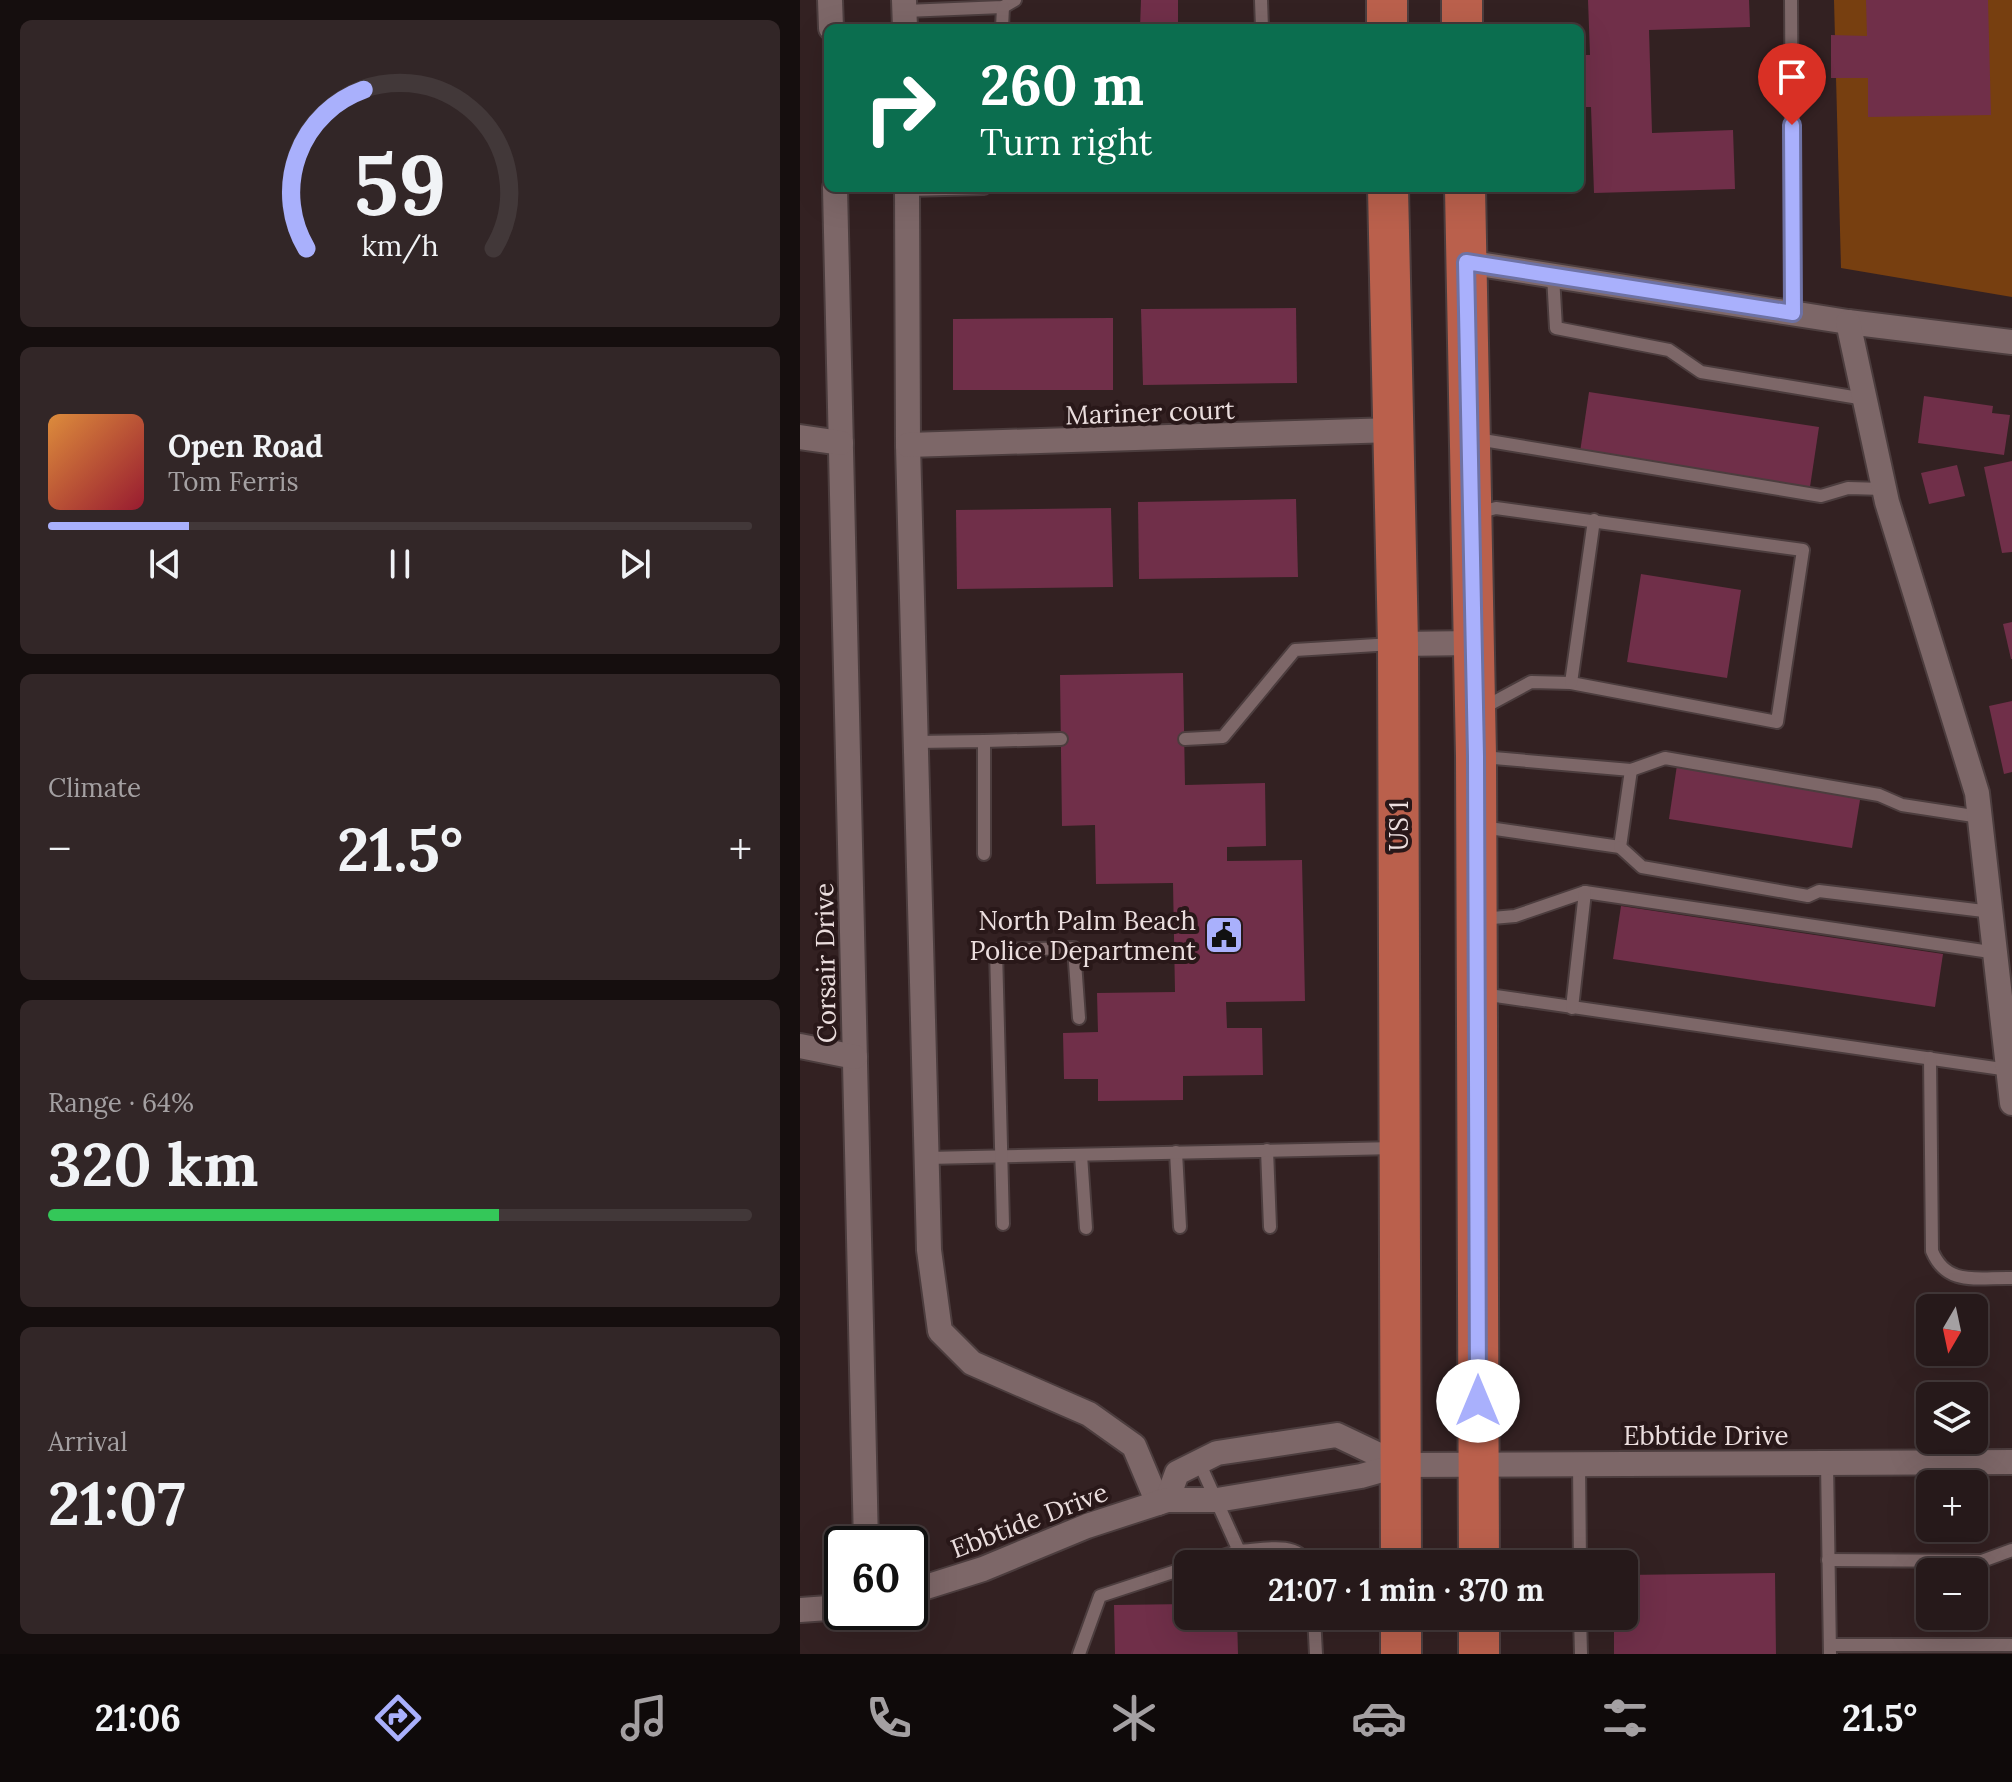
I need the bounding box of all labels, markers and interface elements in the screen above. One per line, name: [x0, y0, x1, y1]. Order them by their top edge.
pin: [1758, 43, 1826, 125]
text: 260 m: [980, 49, 1144, 120]
icon: arrive: [1770, 55, 1814, 99]
icon: right: [848, 56, 952, 160]
text: Turn right: [980, 119, 1153, 165]
text: 59: [354, 131, 446, 238]
text: km/h: [361, 228, 439, 265]
street label: Mariner court: [1065, 393, 1235, 431]
text: Open Road: [168, 427, 323, 465]
text: Tom Ferris: [168, 465, 298, 498]
icon: previous: [143, 542, 187, 586]
icon: pause: [378, 542, 422, 586]
icon: next: [613, 542, 657, 586]
text: Climate: [48, 771, 141, 804]
street label: US 1: [1382, 801, 1415, 851]
text: 21.5°: [337, 811, 463, 887]
text: −: [48, 821, 71, 877]
text: +: [729, 821, 752, 877]
street label: Corsair Drive: [807, 882, 843, 1044]
place label: North Palm Beach Police Department: [969, 904, 1196, 967]
public building icon: North Palm Beach Police Department: [1203, 914, 1245, 956]
text: Range · 64%: [48, 1086, 194, 1119]
text: 320 km: [48, 1126, 258, 1202]
north arrow: [1916, 1294, 1988, 1366]
map controls: [1916, 1294, 1988, 1630]
position arrow: [1436, 1359, 1520, 1443]
button: layers: [1916, 1382, 1988, 1454]
street label: Ebbtide Drive: [1623, 1419, 1789, 1452]
text: Arrival: [48, 1425, 127, 1458]
text: 21:07: [48, 1465, 186, 1541]
button: +: [1916, 1470, 1988, 1542]
street label: Ebbtide Drive: [946, 1475, 1112, 1565]
speed limit sign: 60: [824, 1526, 928, 1630]
button: −: [1916, 1558, 1988, 1630]
text: 21:07 · 1 min · 370 m: [1268, 1571, 1544, 1609]
icon: directions: [370, 1690, 426, 1746]
icon: music: [616, 1690, 672, 1746]
icon: phone: [861, 1690, 917, 1746]
icon: climate: [1106, 1690, 1162, 1746]
icon: car: [1351, 1690, 1407, 1746]
icon: filters: [1597, 1690, 1653, 1746]
text: 21:06: [95, 1695, 181, 1741]
text: 21.5°: [1842, 1695, 1917, 1741]

